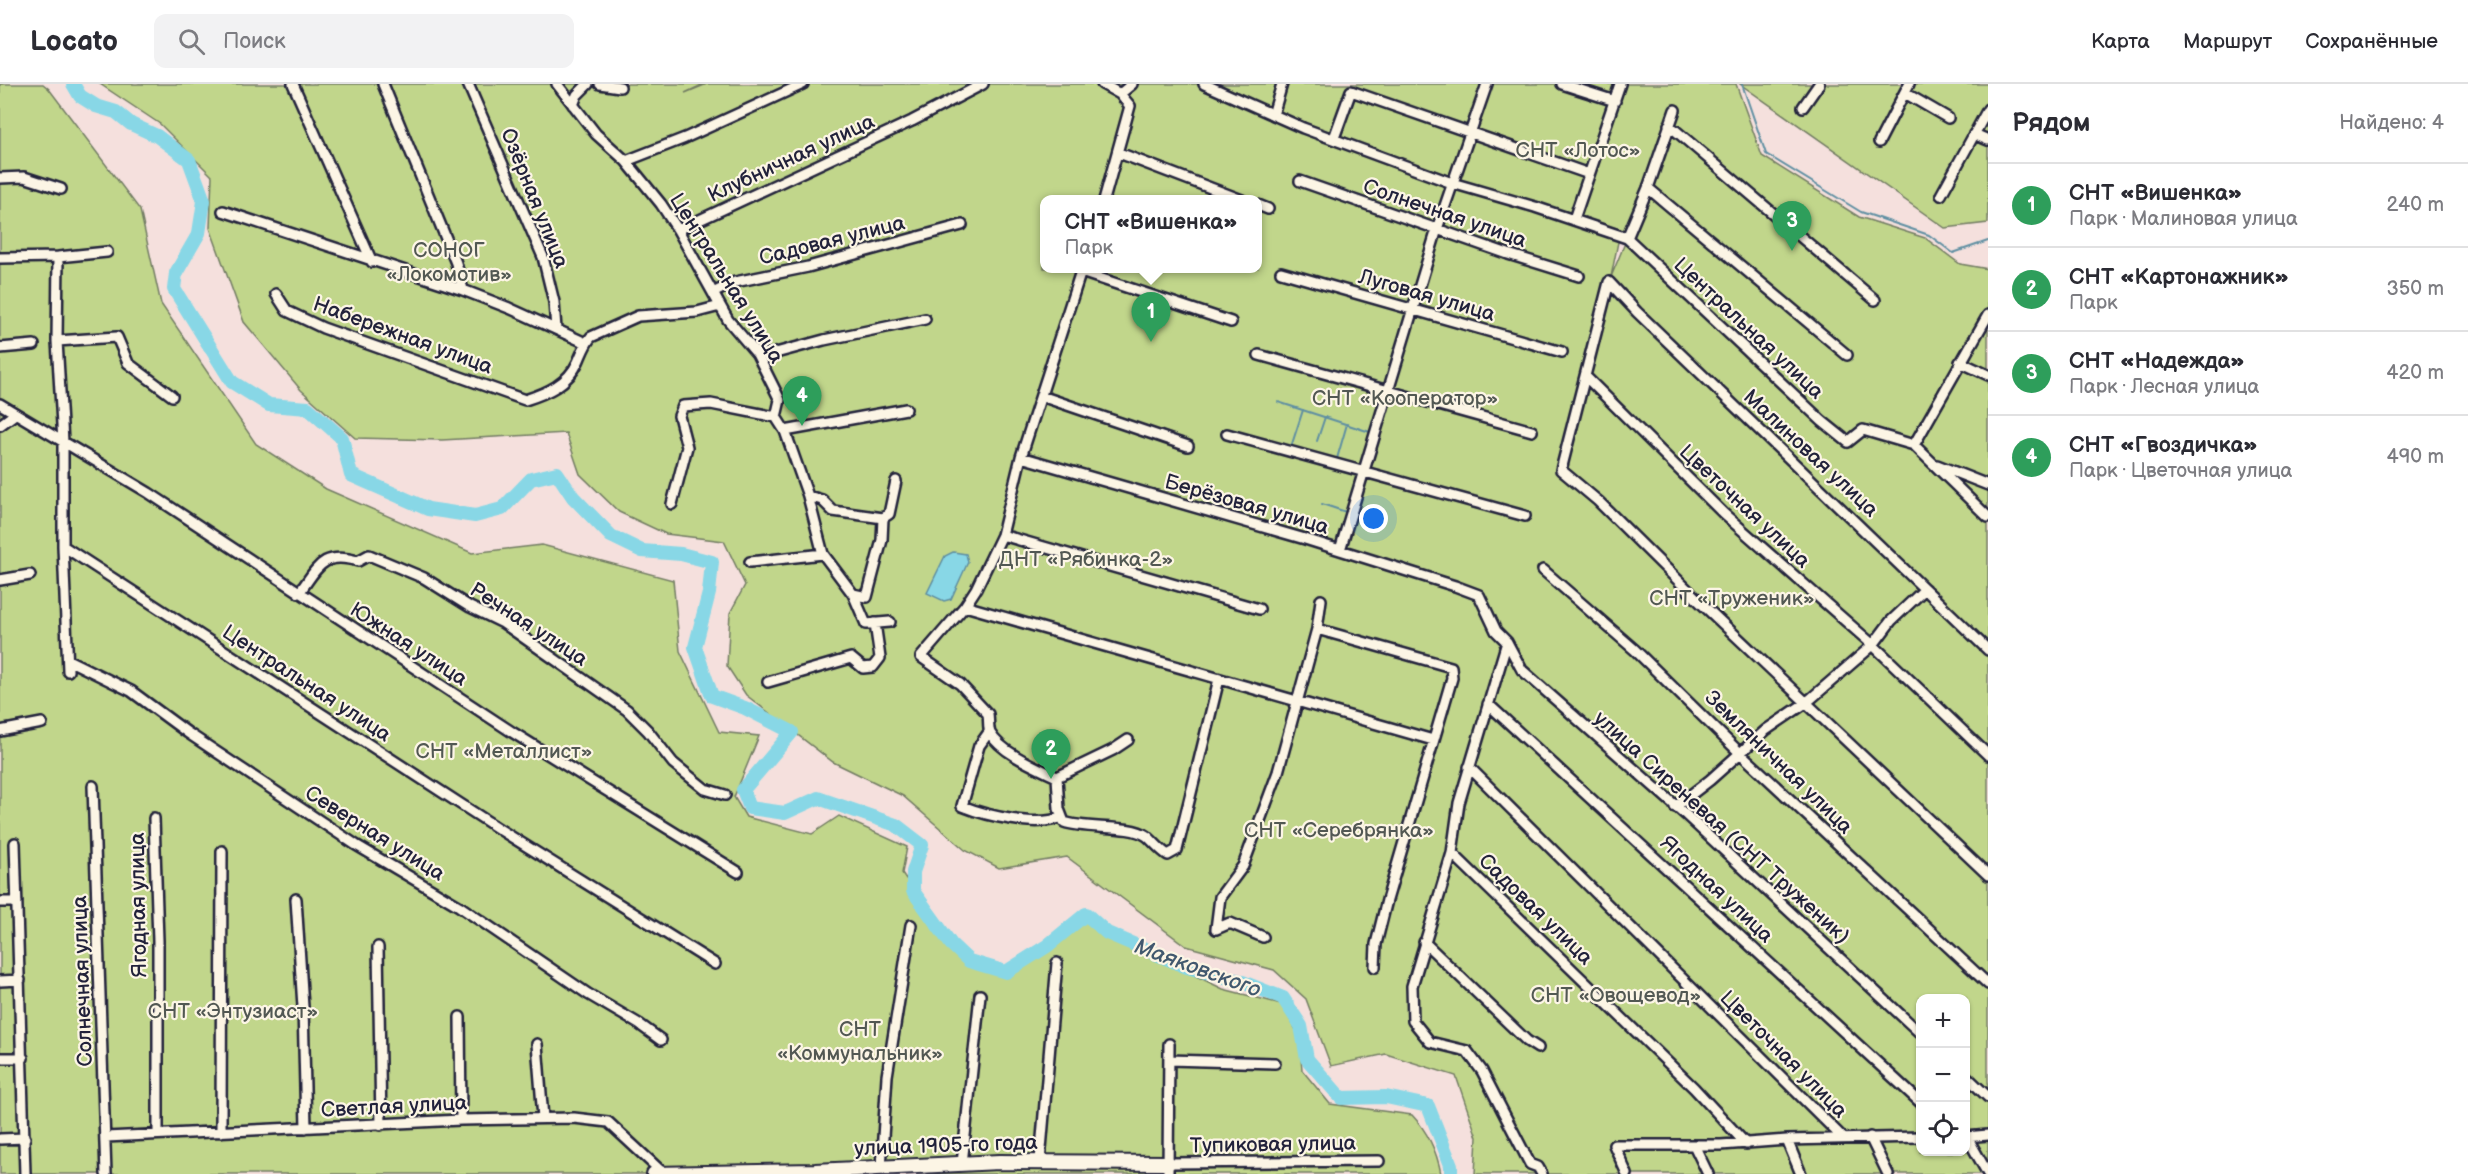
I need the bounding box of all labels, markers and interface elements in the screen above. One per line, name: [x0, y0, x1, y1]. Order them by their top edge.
search box: [154, 14, 574, 68]
text: Locato: [30, 25, 118, 58]
icon: search: [175, 25, 208, 58]
text: Поиск: [223, 28, 286, 55]
text: Карта: [2091, 29, 2150, 54]
text: Маршрут: [2183, 29, 2272, 54]
text: Сохранённые: [2305, 29, 2438, 54]
text: Рядом: [2012, 108, 2090, 139]
street label: Клубничная улица: [704, 109, 879, 208]
text: Найдено: 4: [2339, 111, 2444, 135]
street label: Озёрная улица: [495, 125, 574, 272]
park label: СНТ «Лотос»: [1516, 138, 1640, 163]
street label: Солнечная улица: [1360, 174, 1530, 253]
text: СНТ «Вишенка»: [2069, 180, 2242, 207]
street label: Центральная улица: [664, 189, 789, 368]
text: 1: [2027, 193, 2036, 217]
text: 240 m: [2387, 193, 2444, 217]
popup: [1040, 195, 1262, 273]
pin: 3: [1772, 202, 1812, 251]
text: Парк · Малиновая улица: [2069, 207, 2298, 231]
text: СНТ «Вишенка»: [1064, 209, 1238, 236]
street label: Садовая улица: [757, 210, 908, 271]
text: Парк: [1064, 236, 1113, 260]
park label: СОНОГ «Локомотив»: [386, 238, 512, 287]
street label: Центральная улица: [1669, 252, 1829, 405]
street label: Луговая улица: [1355, 264, 1498, 327]
text: СНТ «Картонажник»: [2069, 264, 2289, 291]
text: 2: [2026, 277, 2037, 301]
text: 350 m: [2387, 277, 2444, 301]
street label: Набережная улица: [310, 291, 496, 380]
text: Парк: [2069, 291, 2118, 315]
pin: 1: [1132, 292, 1170, 342]
text: СНТ «Надежда»: [2069, 348, 2245, 375]
text: 3: [2026, 361, 2037, 385]
text: 420 m: [2386, 361, 2444, 385]
text: Парк · Лесная улица: [2069, 375, 2259, 399]
pin: 4: [782, 376, 822, 426]
street label: Малиновая улица: [1738, 384, 1884, 523]
park label: СНТ «Кооператор»: [1312, 386, 1498, 411]
text: СНТ «Гвоздичка»: [2069, 432, 2258, 459]
street label: Цветочная улица: [1674, 439, 1816, 574]
text: 4: [2026, 445, 2037, 469]
text: 490 m: [2387, 445, 2444, 469]
text: Парк · Цветочная улица: [2069, 459, 2292, 483]
street label: Берёзовая улица: [1162, 469, 1332, 540]
your location: [1359, 504, 1388, 533]
park label: ДНТ «Рябинка-2»: [999, 547, 1173, 572]
street label: Речная улица: [465, 577, 593, 672]
park label: СНТ «Труженик»: [1649, 586, 1815, 611]
street label: Южная улица: [345, 597, 473, 692]
street label: Центральная улица: [218, 620, 396, 748]
street label: Земляничная улица: [1700, 685, 1858, 840]
street label: улица Сиреневая (СНТ Труженик): [1589, 706, 1855, 949]
pin: 2: [1032, 730, 1070, 779]
park label: СНТ «Металлист»: [415, 739, 593, 764]
street label: Северная улица: [300, 780, 450, 887]
park label: СНТ «Серебрянка»: [1244, 818, 1434, 843]
street label: Ягодная улица: [1655, 831, 1779, 948]
street label: Ягодная улица: [125, 832, 152, 978]
street label: Садовая улица: [1473, 849, 1598, 971]
street label: Солнечная улица: [67, 894, 98, 1067]
water label: Маяковского: [1131, 933, 1265, 1004]
park label: СНТ «Овощевод»: [1531, 983, 1701, 1008]
street label: Цветочная улица: [1715, 986, 1853, 1124]
map controls: [1916, 994, 1970, 1156]
button: +: [1916, 994, 1970, 1048]
park label: СНТ «Энтузиаст»: [148, 999, 318, 1024]
park label: СНТ «Коммунальник»: [777, 1017, 943, 1066]
button: −: [1916, 1048, 1970, 1102]
street label: Светлая улица: [320, 1090, 468, 1123]
button: locate: [1916, 1102, 1970, 1156]
street label: улица 1905-го года: [854, 1130, 1039, 1161]
street label: Тупиковая улица: [1190, 1131, 1357, 1158]

